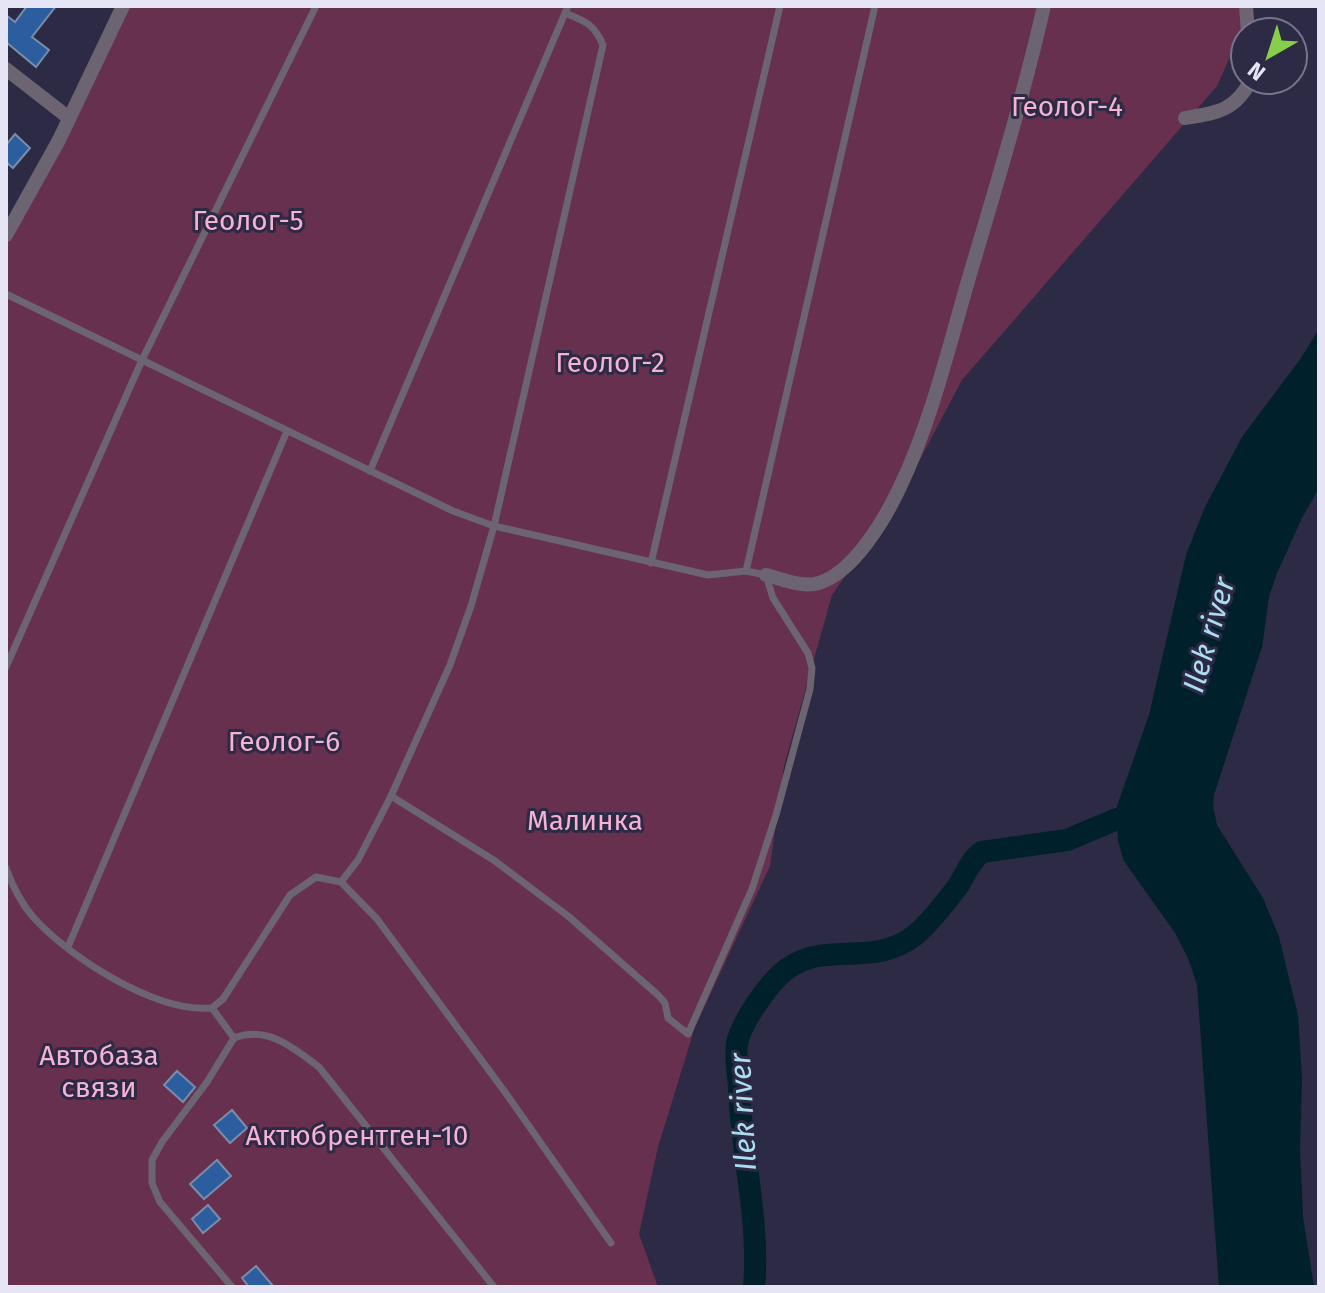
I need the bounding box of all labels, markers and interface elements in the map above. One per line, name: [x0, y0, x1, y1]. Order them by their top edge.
north arrow: [1229, 16, 1309, 96]
text: N: [1243, 56, 1271, 86]
park label: Геолог-4: [1011, 90, 1123, 123]
park label: Геолог-5: [192, 204, 304, 237]
park label: Геолог-2: [555, 346, 665, 379]
water label: Ilek river: [1175, 572, 1243, 697]
park label: Геолог-6: [228, 725, 340, 758]
park label: Малинка: [527, 804, 643, 837]
park label: Автобаза связи: [39, 1039, 159, 1104]
water label: Ilek river: [722, 1051, 764, 1172]
park label: Актюбрентген-10: [246, 1119, 468, 1152]

